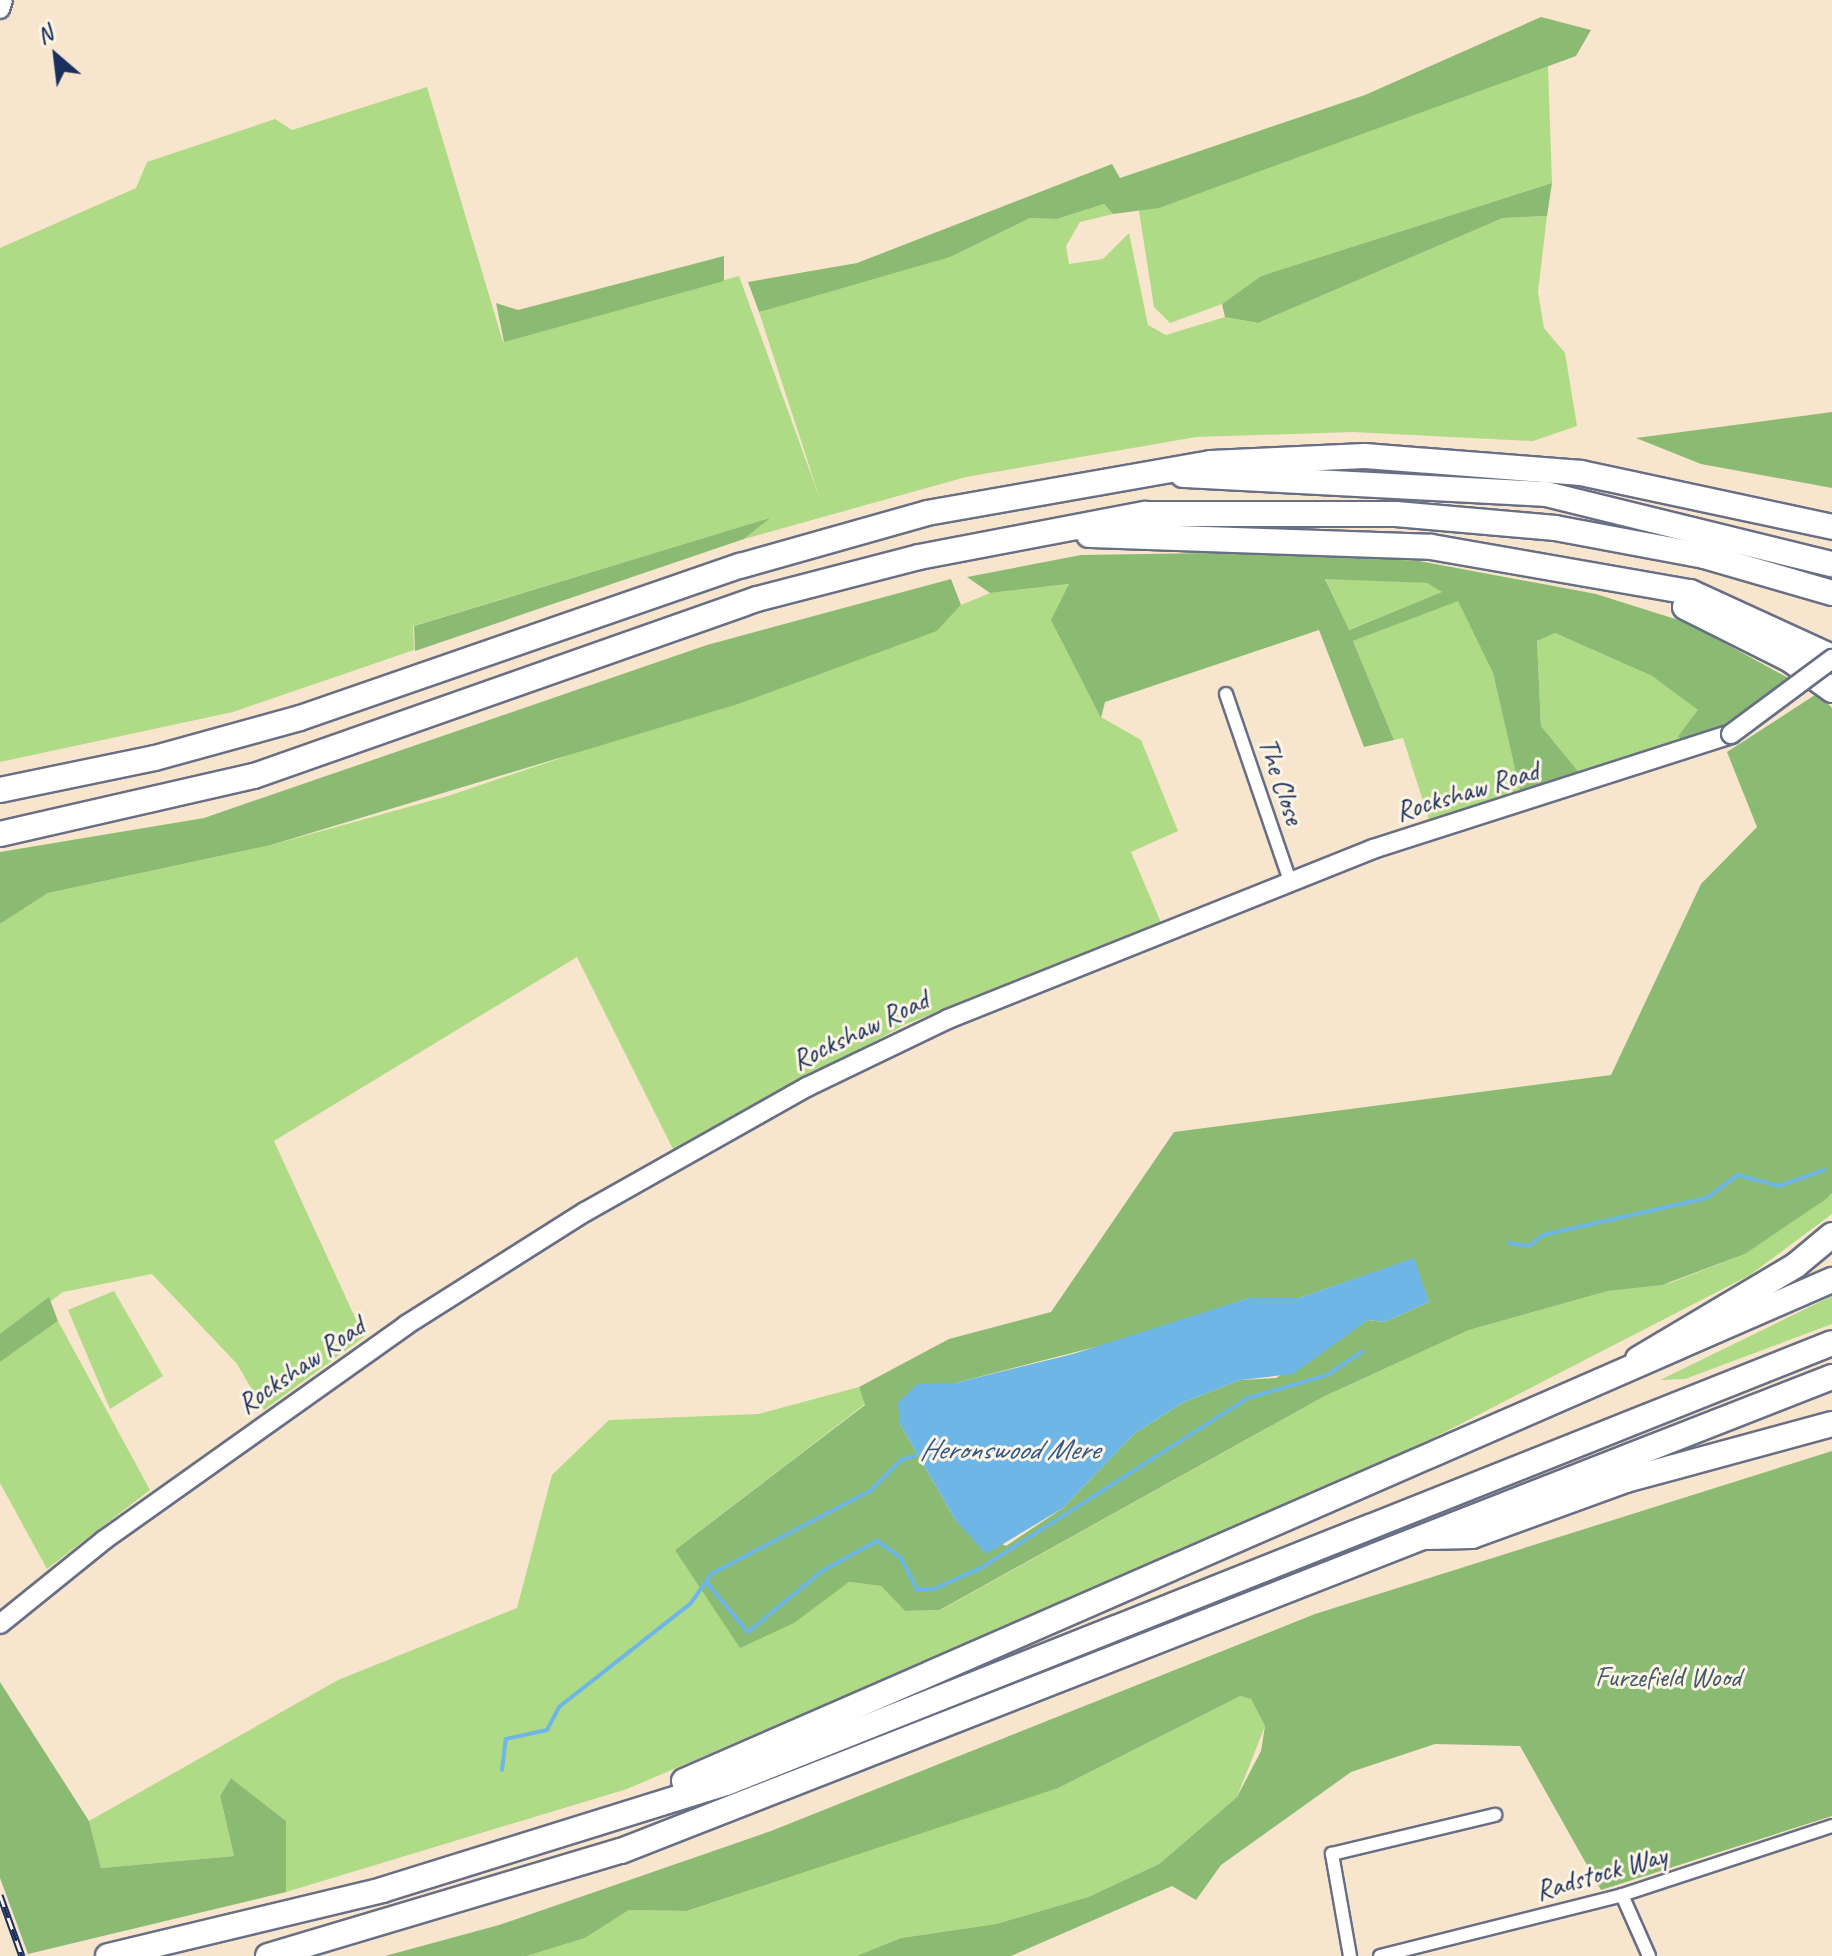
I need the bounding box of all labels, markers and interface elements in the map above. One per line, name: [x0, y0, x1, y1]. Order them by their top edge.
north arrow: [16, 16, 96, 96]
text: N: [32, 19, 57, 50]
street label: The Close: [1251, 734, 1311, 828]
street label: Rockshaw Road: [1392, 753, 1542, 829]
street label: Rockshaw Road: [787, 983, 933, 1077]
street label: Rockshaw Road: [231, 1309, 371, 1421]
water label: Heronswood Mere: [919, 1431, 1099, 1467]
park label: Furzefield Wood: [1595, 1660, 1741, 1694]
street label: Radstock Way: [1531, 1838, 1671, 1908]

